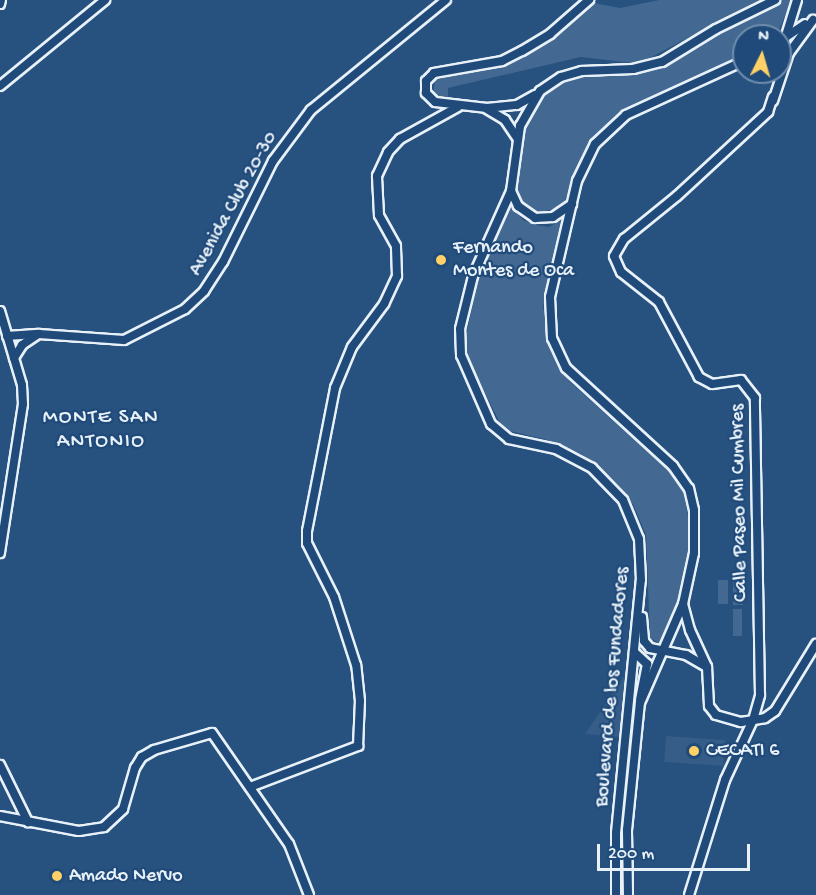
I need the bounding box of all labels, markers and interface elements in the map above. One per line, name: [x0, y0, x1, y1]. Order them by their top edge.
north arrow: [732, 24, 792, 84]
text: N: [757, 28, 769, 47]
street label: Avenida Club 20-30: [184, 128, 284, 280]
place label: Fernando Montes de Oca: [453, 237, 574, 284]
marker: Fernando Montes de Oca: [434, 253, 448, 267]
street label: Calle Paseo Mil Cumbres: [726, 404, 754, 602]
district label: MONTE SAN ANTONIO: [43, 406, 159, 456]
street label: Boulevard de los Fundadores: [591, 566, 635, 808]
place label: CECATI 6: [706, 739, 779, 763]
marker: CECATI 6: [687, 744, 701, 758]
scale bar: [600, 832, 753, 870]
text: 200 m: [608, 844, 654, 865]
place label: Amado Nervo: [69, 864, 183, 888]
marker: Amado Nervo: [50, 869, 64, 883]

